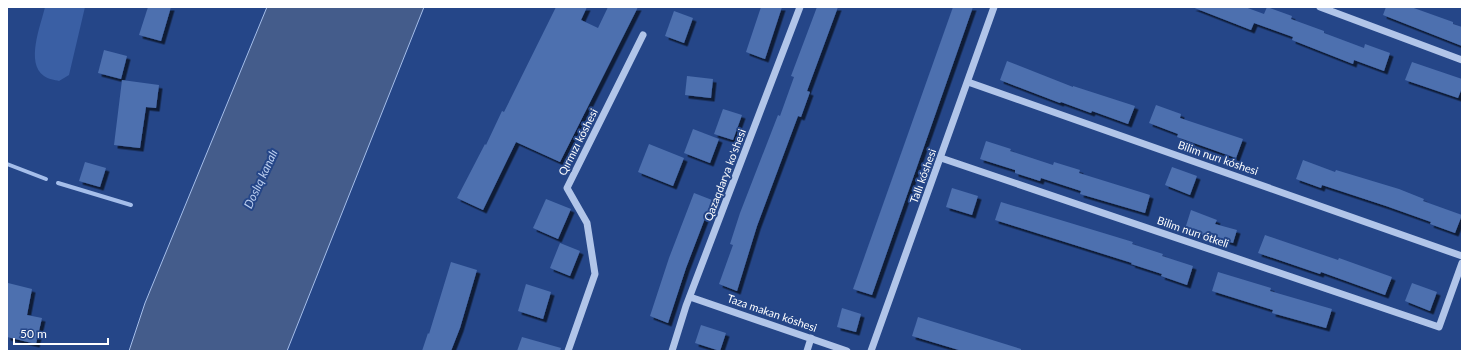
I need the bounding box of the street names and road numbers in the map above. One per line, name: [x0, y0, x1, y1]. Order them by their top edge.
street label: Qırmızı kóshesi: [555, 106, 600, 177]
street label: Qazaqdarya ko'shesi: [701, 127, 748, 223]
street label: Bilim nurı kóshesi: [1176, 138, 1260, 177]
street label: Tallı kóshesi: [907, 146, 939, 205]
street label: Bilim nurı ótkeli: [1156, 213, 1231, 250]
street label: Taza makan kóshesi: [726, 291, 819, 334]

